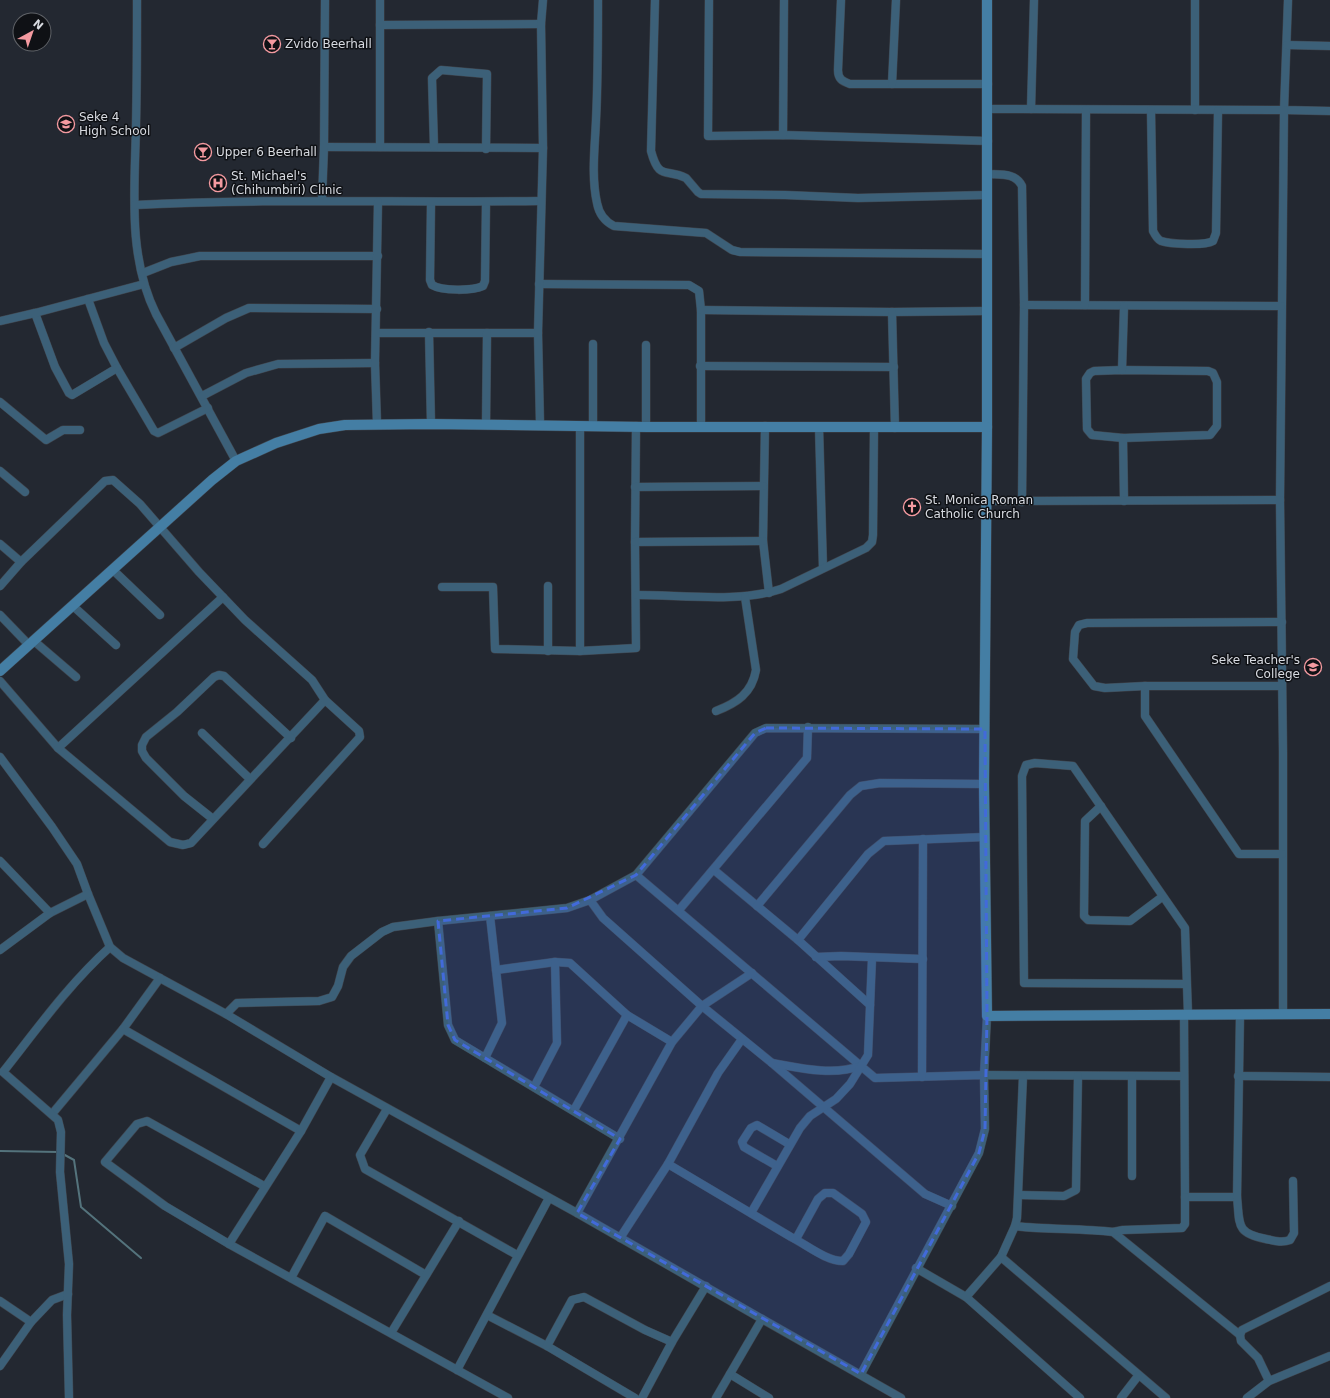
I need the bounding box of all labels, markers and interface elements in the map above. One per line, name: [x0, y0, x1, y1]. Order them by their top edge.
north arrow: [12, 12, 52, 52]
text: N: [30, 17, 46, 33]
bar icon: Zvido Beerhall: [262, 34, 282, 54]
place label: Zvido Beerhall: [285, 37, 372, 51]
place label: Seke 4 High School: [79, 110, 150, 138]
school or university icon: Seke 4 High School: [56, 114, 76, 134]
bar icon: Upper 6 Beerhall: [193, 142, 213, 162]
place label: Upper 6 Beerhall: [216, 145, 317, 159]
place label: St. Michael's (Chihumbiri) Clinic: [231, 169, 342, 197]
hospital icon: St. Michael's (Chihumbiri) Clinic: [208, 173, 228, 193]
place label: St. Monica Roman Catholic Church: [925, 493, 1033, 521]
church icon: St. Monica Roman Catholic Church: [902, 497, 922, 517]
place label: Seke Teacher's College: [1211, 653, 1300, 681]
school or university icon: Seke Teacher's College: [1303, 657, 1323, 677]

